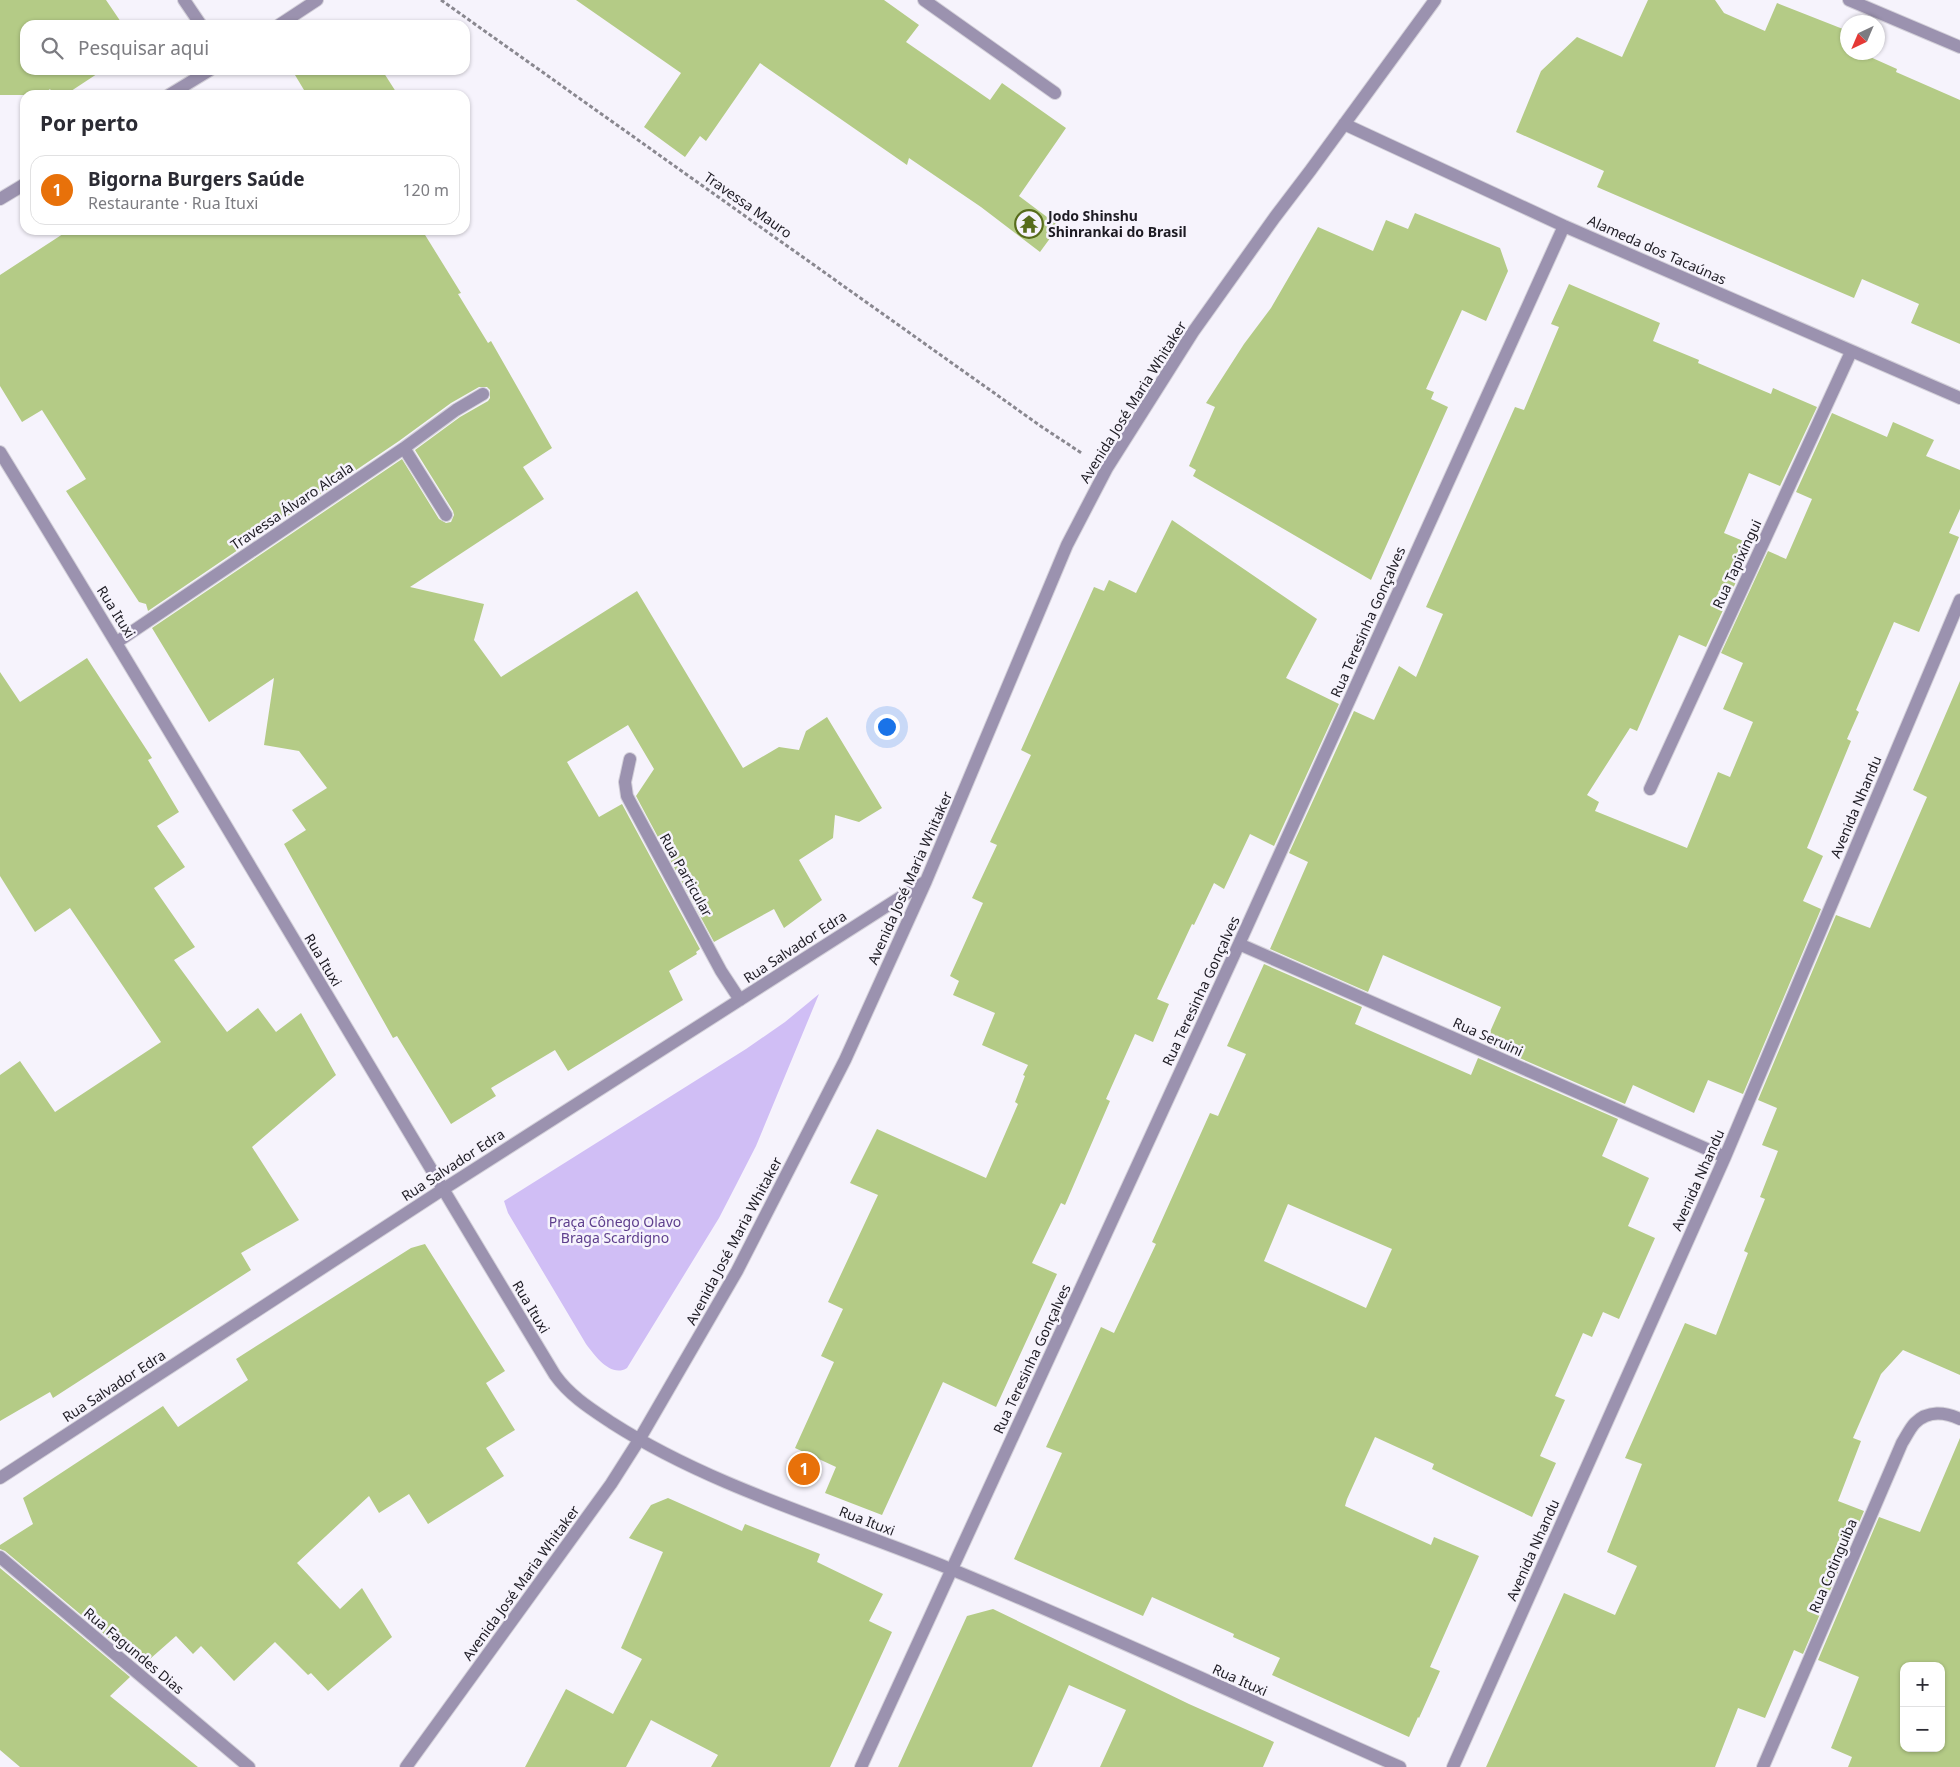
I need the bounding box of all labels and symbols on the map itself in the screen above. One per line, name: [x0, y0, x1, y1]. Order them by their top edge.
north arrow: [1840, 15, 1885, 60]
street label: Travessa Mauro: [700, 167, 796, 242]
place label: Jodo Shinshu Shinrankai do Brasil: [1046, 206, 1187, 241]
temple icon: Jodo Shinshu Shinrankai do Brasil: [1014, 209, 1044, 239]
street label: Alameda dos Tacaúnas: [1585, 210, 1730, 289]
street label: Avenida José Maria Whitaker: [1075, 317, 1190, 486]
street label: Travessa Álvaro Alcala: [227, 457, 357, 554]
street label: Rua Tapixingui: [1708, 516, 1765, 611]
street label: Rua Teresinha Gonçalves: [1326, 543, 1410, 700]
street label: Rua Ituxi: [93, 582, 140, 642]
your location: [874, 714, 900, 740]
street label: Avenida Nhandu: [1825, 753, 1886, 861]
street label: Avenida José Maria Whitaker: [863, 788, 956, 967]
street label: Rua Particular: [656, 830, 717, 920]
street label: Rua Salvador Edra: [740, 906, 850, 987]
street label: Rua Teresinha Gonçalves: [1157, 913, 1244, 1069]
street label: Rua Ituxi: [300, 930, 347, 990]
street label: Rua Seruini: [1450, 1013, 1526, 1060]
street label: Rua Salvador Edra: [398, 1124, 508, 1205]
street label: Avenida Nhandu: [1667, 1126, 1728, 1234]
street label: Avenida José Maria Whitaker: [681, 1153, 786, 1328]
park label: Praça Cônego Olavo Braga Scardigno: [549, 1212, 681, 1247]
street label: Rua Ituxi: [508, 1277, 555, 1337]
street label: Rua Teresinha Gonçalves: [988, 1281, 1075, 1437]
street label: Rua Salvador Edra: [59, 1345, 169, 1426]
pin: 1: [788, 1450, 820, 1488]
street label: Avenida Nhandu: [1502, 1496, 1563, 1604]
street label: Avenida José Maria Whitaker: [458, 1501, 584, 1664]
street label: Rua Ituxi: [837, 1501, 898, 1540]
street label: Rua Cotinguiba: [1804, 1516, 1861, 1616]
street label: Rua Fagundes Dias: [80, 1603, 189, 1698]
street label: Rua Ituxi: [1210, 1659, 1271, 1700]

